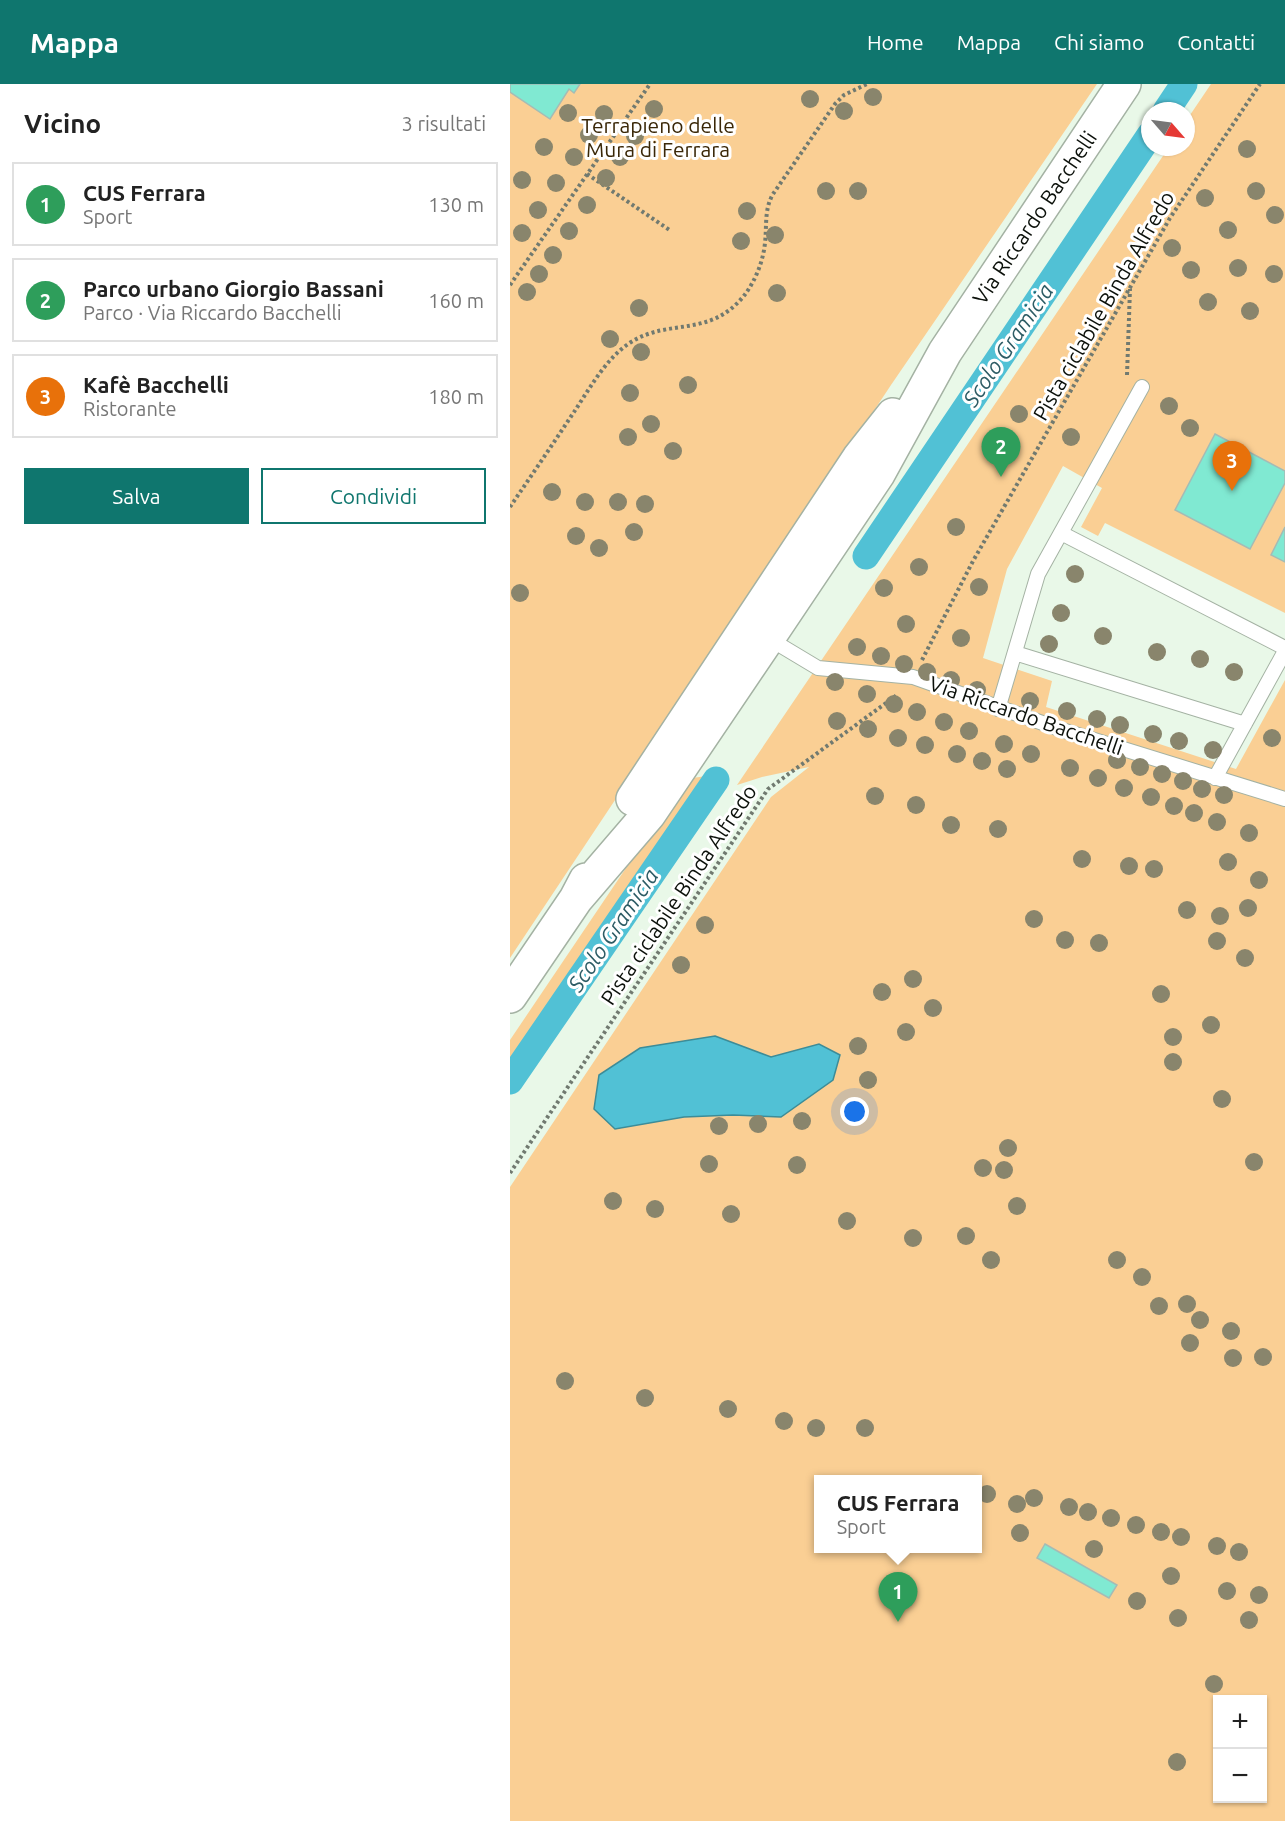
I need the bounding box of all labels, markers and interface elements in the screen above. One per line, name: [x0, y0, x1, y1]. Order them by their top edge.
text: Mappa: [30, 27, 119, 58]
text: Home: [867, 30, 924, 54]
text: Mappa: [957, 30, 1021, 54]
text: Chi siamo: [1054, 30, 1144, 54]
text: Contatti: [1177, 30, 1255, 54]
north arrow: [1141, 102, 1195, 156]
text: Vicino: [24, 109, 101, 138]
text: 3 risultati: [402, 112, 486, 135]
park label: Terrapieno delle Mura di Ferrara: [581, 113, 735, 161]
street label: Via Riccardo Bacchelli: [967, 126, 1101, 309]
text: CUS Ferrara: [83, 180, 206, 205]
street label: Pista ciclabile Binda Alfredo: [1028, 187, 1179, 424]
text: 1: [40, 193, 51, 216]
text: 130 m: [428, 193, 484, 216]
text: Sport: [83, 205, 132, 228]
text: Parco urbano Giorgio Bassani: [83, 276, 384, 301]
water label: Scolo Gramicia: [957, 279, 1058, 411]
text: 2: [40, 289, 51, 312]
text: 160 m: [428, 289, 484, 312]
text: Parco · Via Riccardo Bacchelli: [83, 301, 342, 324]
text: Kafè Bacchelli: [83, 372, 229, 397]
text: 3: [40, 385, 51, 408]
text: 180 m: [428, 385, 484, 408]
text: Ristorante: [83, 397, 177, 420]
pin: 2: [982, 428, 1020, 477]
pin: 3: [1212, 442, 1252, 491]
button: Salva: [24, 468, 249, 524]
button: Condividi: [261, 468, 486, 524]
street label: Via Riccardo Bacchelli: [926, 671, 1127, 760]
street label: Pista ciclabile Binda Alfredo: [595, 780, 761, 1009]
water label: Scolo Gramicia: [562, 864, 663, 996]
your location: [840, 1097, 869, 1126]
popup: [814, 1475, 982, 1553]
text: CUS Ferrara: [837, 1490, 959, 1515]
text: Sport: [837, 1515, 886, 1538]
pin: 1: [878, 1572, 918, 1622]
map controls: [1213, 1695, 1267, 1803]
button: +: [1213, 1695, 1267, 1749]
button: −: [1213, 1749, 1267, 1803]

